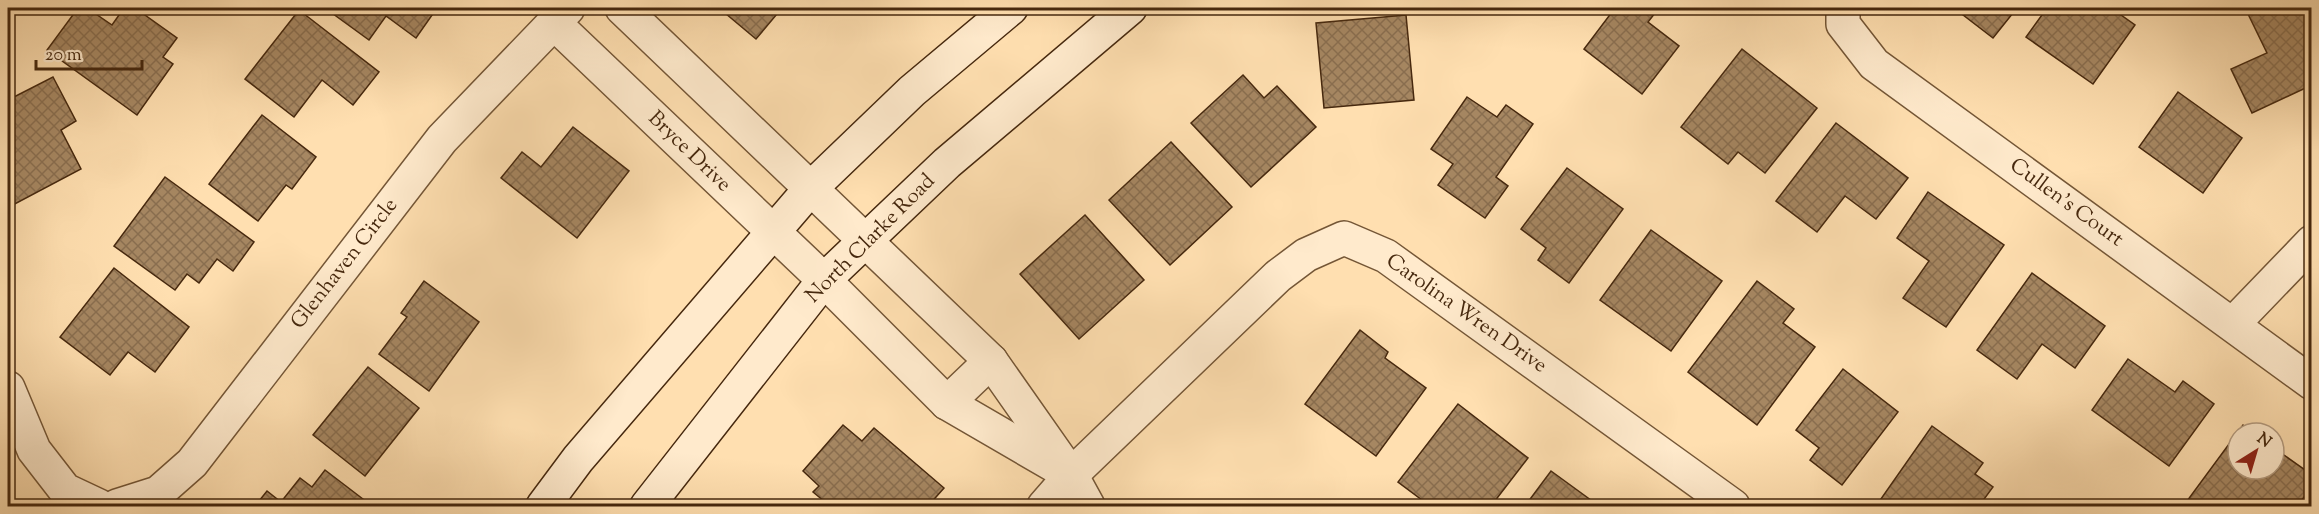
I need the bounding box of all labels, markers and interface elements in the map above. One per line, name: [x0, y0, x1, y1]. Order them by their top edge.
scale bar: [36, 33, 142, 71]
text: 20 m: [45, 43, 82, 69]
street label: Bryce Drive: [641, 105, 737, 199]
street label: Cullen's Court: [2003, 151, 2129, 255]
street label: North Clarke Road: [799, 167, 943, 311]
street label: Glenhaven Circle: [284, 192, 406, 336]
street label: Carolina Wren Drive: [1379, 247, 1553, 381]
north arrow: [2226, 421, 2286, 481]
text: N: [2251, 428, 2276, 454]

